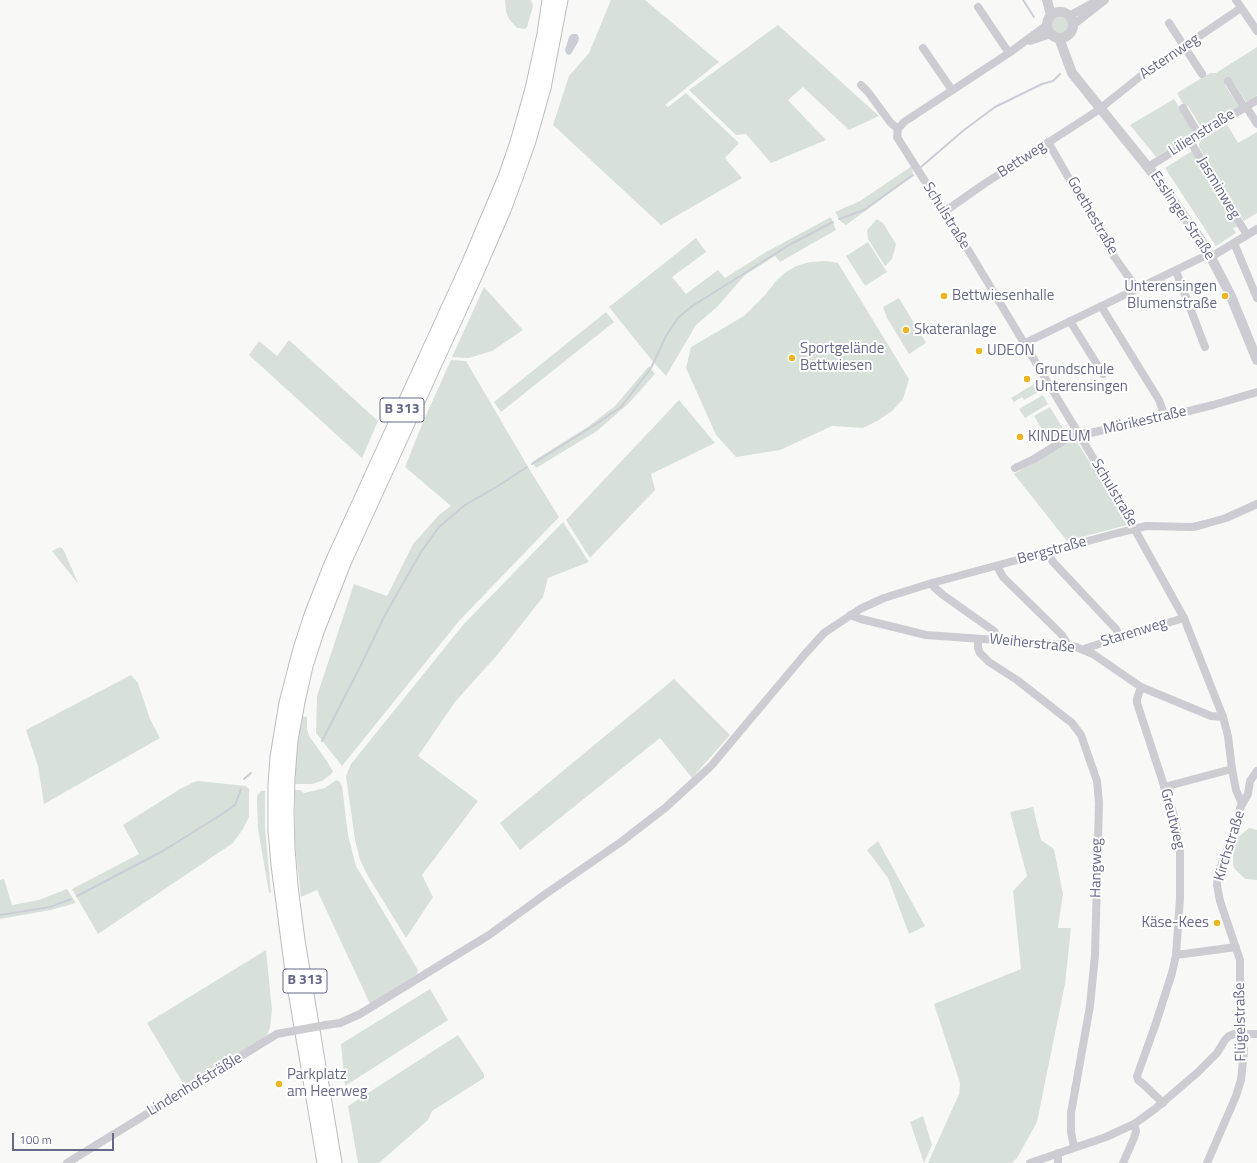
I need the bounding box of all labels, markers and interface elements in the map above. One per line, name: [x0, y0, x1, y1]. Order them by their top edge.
street label: Asternweg: [1137, 30, 1203, 84]
street label: Lilienstraße: [1166, 106, 1238, 160]
street label: Bettweg: [994, 138, 1050, 182]
street label: Jasminweg: [1192, 154, 1244, 222]
street label: Esslinger Straße: [1146, 168, 1218, 264]
street label: Goethestraße: [1063, 174, 1121, 258]
street label: Schulstraße: [918, 179, 974, 253]
place label: Unterensingen Blumenstraße: [1124, 278, 1217, 313]
place label: Bettwiesenhalle: [952, 287, 1054, 305]
marker: Bettwiesenhalle: [939, 291, 949, 301]
marker: Unterensingen Blumenstraße: [1220, 291, 1230, 301]
place label: Skateranlage: [914, 321, 997, 339]
marker: Skateranlage: [901, 325, 911, 335]
place label: Sportgelände Bettwiesen: [800, 340, 884, 375]
place label: UDEON: [987, 342, 1035, 360]
marker: UDEON: [974, 346, 984, 356]
marker: Sportgelände Bettwiesen: [787, 353, 797, 363]
place label: Grundschule Unterensingen: [1035, 361, 1128, 396]
marker: Grundschule Unterensingen: [1022, 374, 1032, 384]
road number: B 313: [380, 398, 424, 422]
street label: Mörikestraße: [1102, 403, 1188, 439]
place label: KINDEUM: [1028, 428, 1091, 446]
marker: KINDEUM: [1015, 432, 1025, 442]
street label: Schulstraße: [1087, 456, 1141, 530]
street label: Bergstraße: [1016, 533, 1088, 569]
street label: Starenweg: [1099, 614, 1169, 652]
street label: Weiherstraße: [988, 631, 1076, 657]
street label: Greutweg: [1156, 787, 1188, 851]
street label: Kirchstraße: [1211, 809, 1249, 883]
street label: Hangweg: [1087, 838, 1107, 898]
place label: Käse-Kees: [1141, 914, 1209, 932]
marker: Käse-Kees: [1212, 918, 1222, 928]
road number: B 313: [283, 969, 327, 993]
street label: Flügelstraße: [1231, 982, 1251, 1062]
street label: Lindenhofsträßle: [144, 1050, 246, 1120]
place label: Parkplatz am Heerweg: [287, 1066, 367, 1101]
marker: Parkplatz am Heerweg: [274, 1079, 284, 1089]
scale bar: [14, 1125, 116, 1151]
text: 100 m: [19, 1130, 52, 1149]

